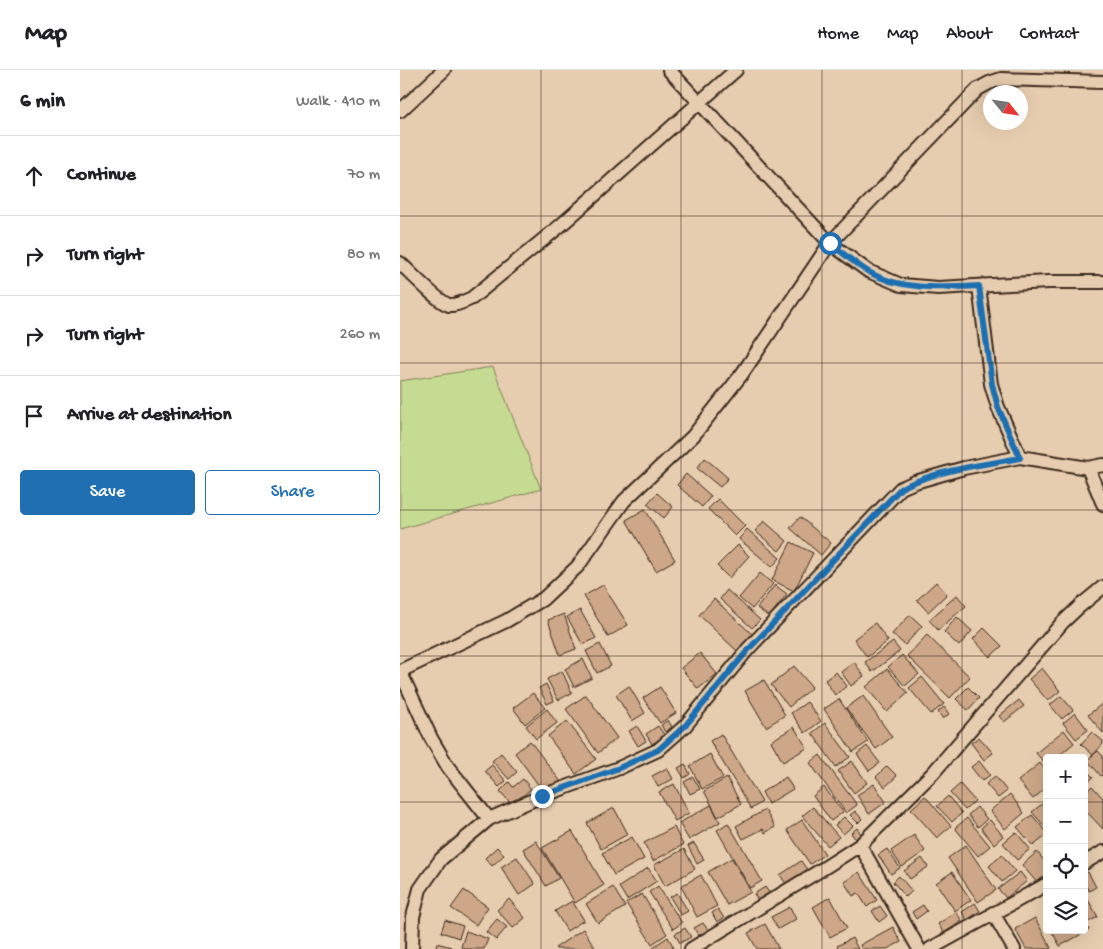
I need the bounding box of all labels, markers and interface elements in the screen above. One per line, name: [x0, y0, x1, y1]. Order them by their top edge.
text: Map: [25, 20, 67, 49]
text: Home: [817, 24, 859, 45]
text: Map: [887, 24, 918, 45]
text: About: [946, 24, 992, 45]
text: Contact: [1020, 24, 1078, 45]
north arrow: [983, 85, 1028, 130]
text: 6 min: [20, 90, 65, 115]
text: Walk · 410 m: [296, 93, 380, 112]
icon: ahead: [20, 162, 48, 190]
text: Continue: [67, 164, 136, 187]
text: 70 m: [347, 166, 380, 185]
route start: [819, 232, 842, 255]
icon: right: [20, 242, 48, 270]
text: Turn right: [67, 244, 143, 267]
text: 80 m: [347, 246, 380, 265]
icon: right: [20, 322, 48, 350]
text: Turn right: [67, 324, 143, 347]
text: 260 m: [340, 326, 380, 345]
icon: arrive: [20, 402, 48, 430]
text: Arrive at destination: [67, 404, 231, 427]
button: Save: [20, 470, 195, 515]
button: Share: [205, 470, 380, 515]
map controls: [1043, 754, 1088, 934]
button: +: [1043, 754, 1088, 799]
route end: [531, 785, 554, 808]
button: −: [1043, 799, 1088, 844]
button: locate: [1043, 844, 1088, 889]
button: layers: [1043, 889, 1088, 934]

